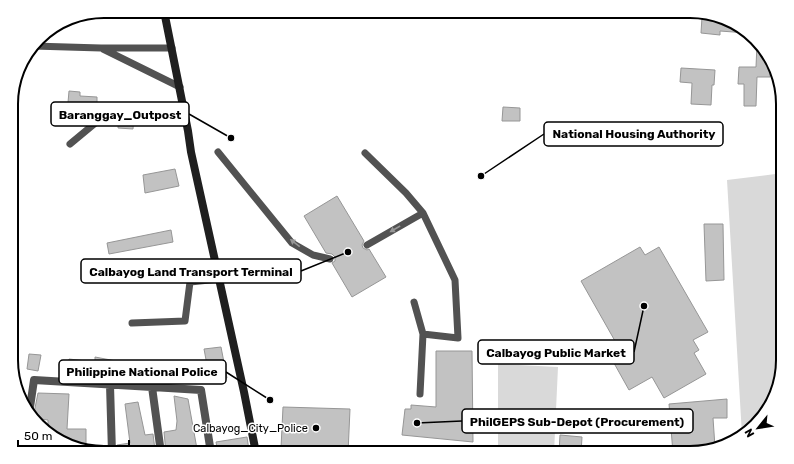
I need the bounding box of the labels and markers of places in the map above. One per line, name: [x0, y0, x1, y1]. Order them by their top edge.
callout: Baranggay_Outpost: [51, 102, 189, 126]
callout: National Housing Authority: [544, 122, 723, 146]
callout: Calbayog Land Transport Terminal: [81, 259, 301, 283]
callout: Calbayog Public Market: [478, 340, 634, 364]
callout: Philippine National Police: [59, 360, 226, 384]
callout: PhilGEPS Sub-Depot (Procurement): [462, 409, 693, 433]
place label: Calbayog_City_Police: [193, 422, 308, 435]
marker: Calbayog_City_Police: [311, 423, 321, 433]

